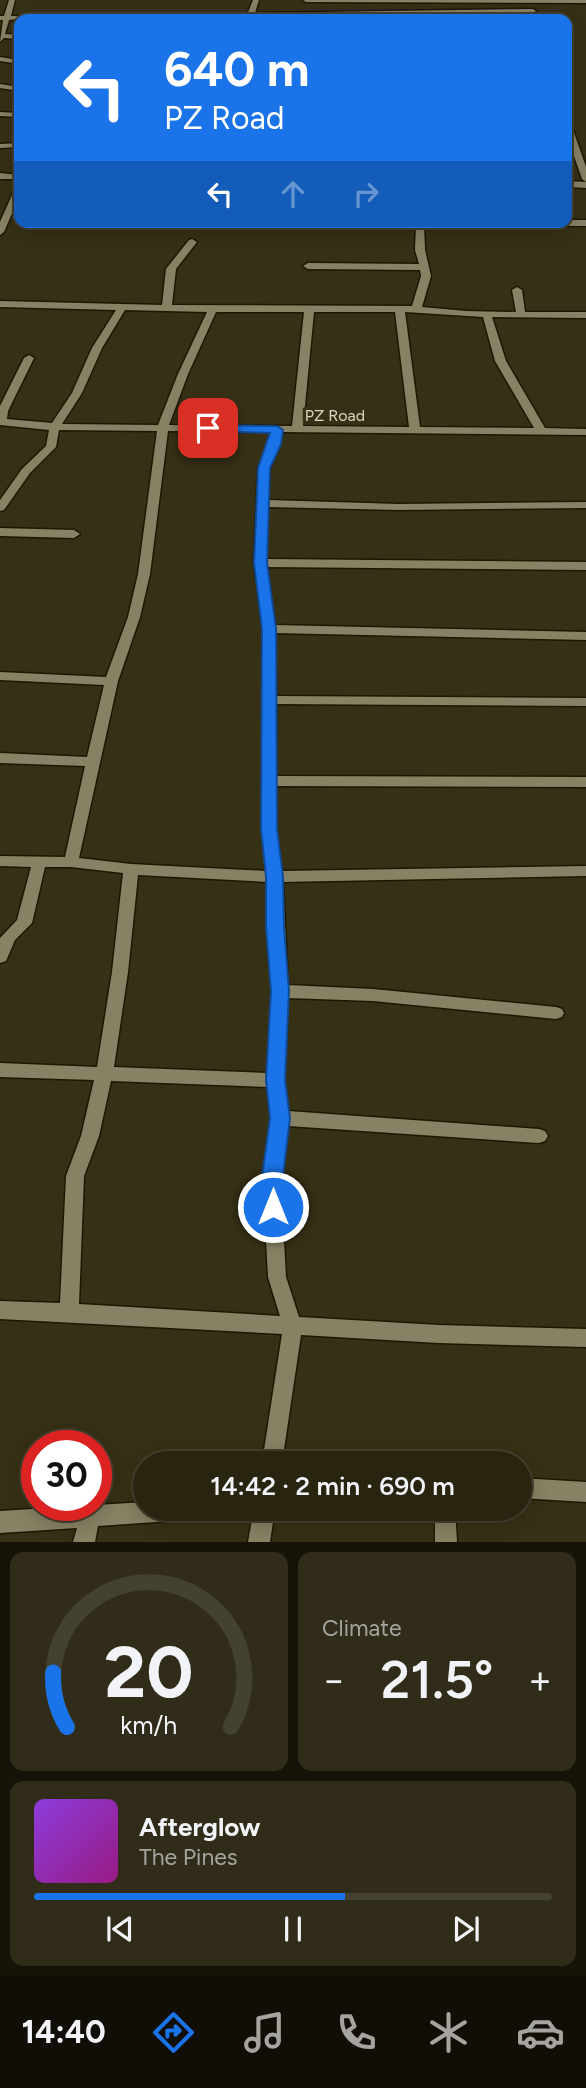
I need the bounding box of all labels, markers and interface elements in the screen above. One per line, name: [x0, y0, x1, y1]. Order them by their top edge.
text: 640 m: [164, 39, 310, 98]
icon: left: [49, 42, 140, 133]
text: PZ Road: [164, 99, 285, 137]
icon: left: [201, 175, 239, 213]
icon: ahead: [274, 175, 312, 213]
icon: right: [347, 175, 385, 213]
pin: [178, 398, 238, 458]
street label: PZ Road: [305, 406, 365, 425]
icon: arrive: [189, 409, 227, 447]
position arrow: [236, 1170, 310, 1244]
speed limit sign: 30: [21, 1430, 112, 1521]
text: 14:42 · 2 min · 690 m: [210, 1470, 455, 1502]
text: Climate: [322, 1614, 401, 1642]
text: 20: [104, 1629, 194, 1716]
text: 21.5°: [380, 1649, 494, 1711]
text: −: [322, 1657, 346, 1703]
text: +: [528, 1657, 552, 1703]
text: km/h: [120, 1710, 178, 1740]
text: Afterglow: [139, 1811, 261, 1843]
text: The Pines: [139, 1843, 238, 1871]
icon: previous: [101, 1910, 139, 1948]
icon: pause: [274, 1910, 312, 1948]
icon: next: [447, 1910, 485, 1948]
icon: directions: [149, 2008, 198, 2057]
icon: music: [240, 2008, 289, 2057]
icon: phone: [332, 2008, 381, 2057]
icon: climate: [424, 2008, 473, 2057]
icon: car: [516, 2008, 565, 2057]
text: 14:40: [21, 2013, 106, 2051]

